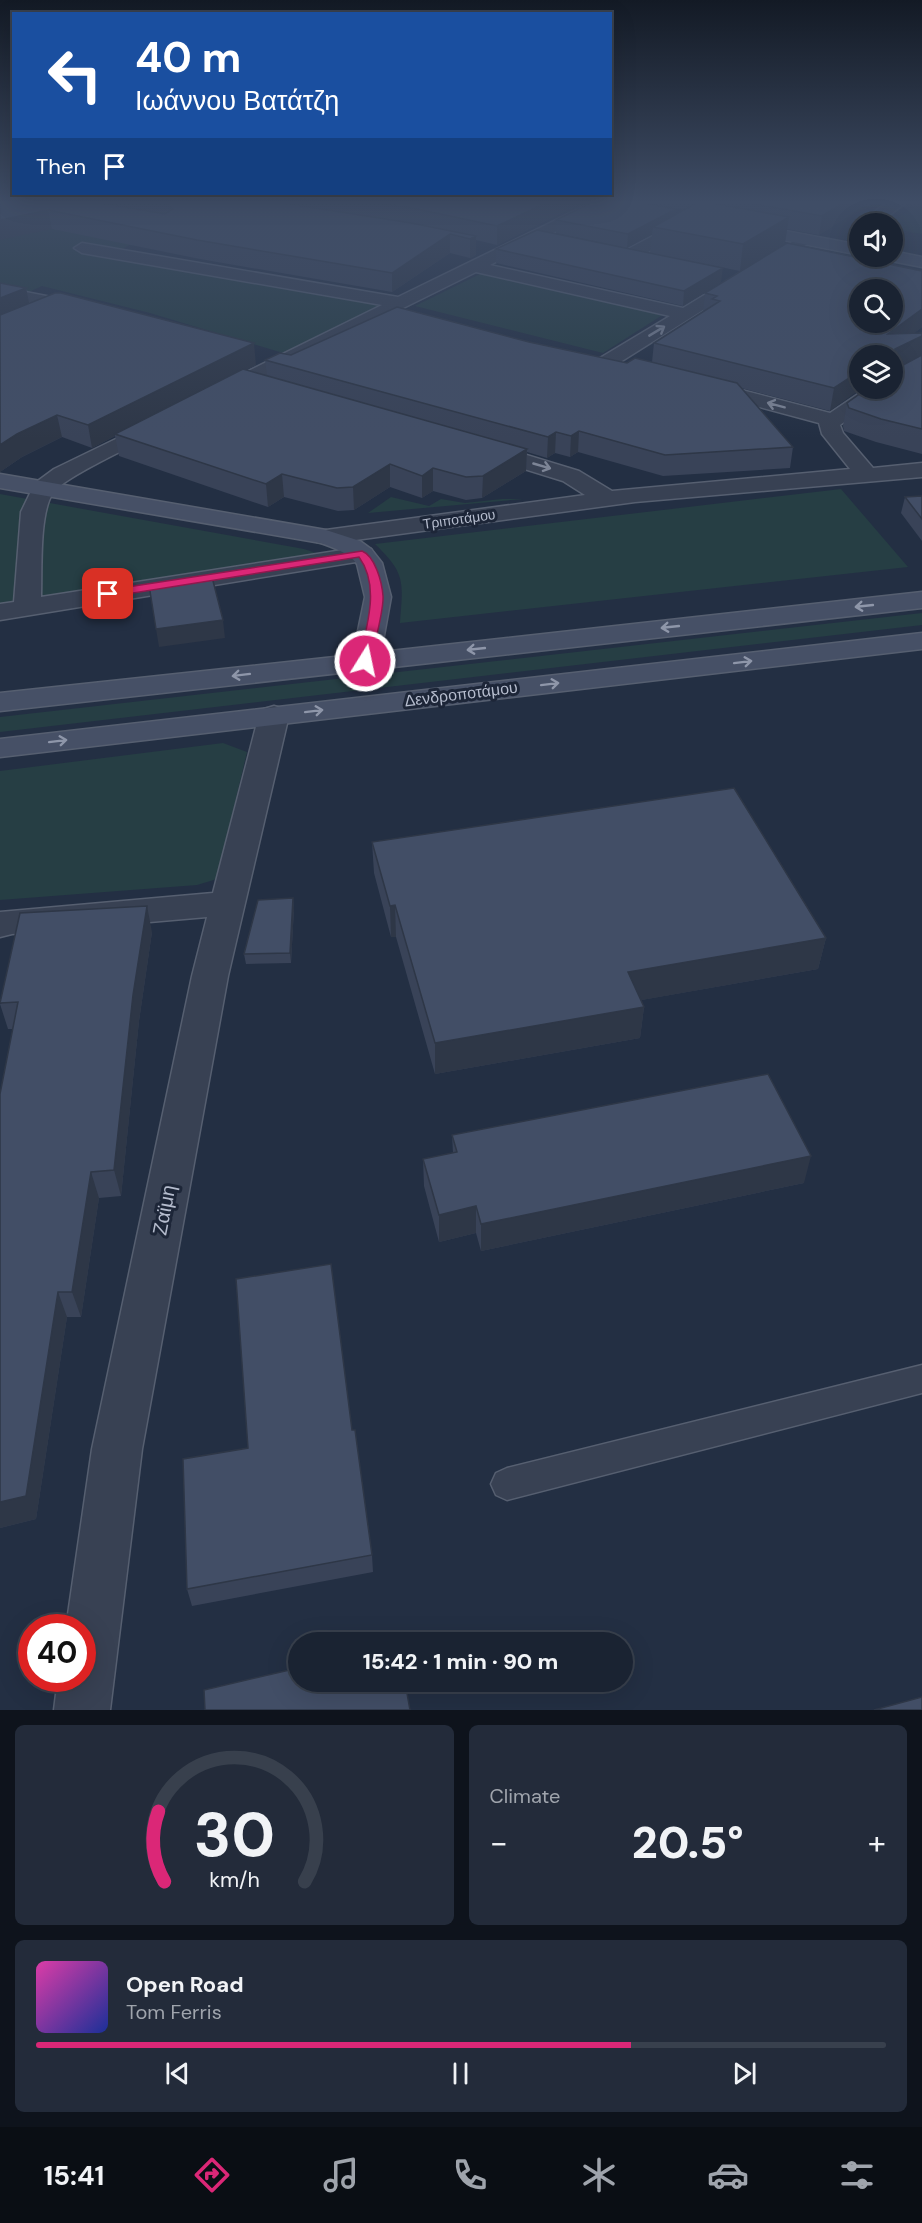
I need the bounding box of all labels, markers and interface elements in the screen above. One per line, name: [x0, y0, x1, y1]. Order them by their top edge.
text: 40 m: [135, 30, 241, 85]
icon: left: [36, 36, 114, 114]
text: Ιωάννου Βατάτζη: [135, 83, 339, 118]
icon: arrive: [98, 150, 131, 183]
text: Then: [36, 152, 86, 181]
map controls: [849, 213, 903, 399]
button: sound: [849, 213, 903, 267]
button: search: [849, 279, 903, 333]
one-way arrow: [648, 325, 665, 337]
button: layers: [849, 345, 903, 399]
one-way arrow: [767, 399, 786, 410]
one-way arrow: [532, 461, 551, 472]
street label: Τριποτάμου: [422, 505, 496, 533]
pin: [82, 568, 133, 619]
icon: arrive: [91, 577, 124, 610]
one-way arrow: [854, 601, 874, 612]
one-way arrow: [661, 622, 680, 633]
position arrow: [333, 629, 397, 693]
one-way arrow: [467, 644, 487, 655]
one-way arrow: [733, 656, 753, 667]
one-way arrow: [231, 670, 251, 681]
street label: Δενδροποτάμου: [403, 677, 519, 711]
one-way arrow: [539, 678, 559, 689]
one-way arrow: [304, 705, 324, 716]
one-way arrow: [48, 736, 68, 747]
street label: Ζαϊμη: [146, 1183, 182, 1237]
speed limit sign: 40: [18, 1614, 96, 1692]
text: 15:42 · 1 min · 90 m: [363, 1647, 558, 1676]
text: Climate: [490, 1783, 560, 1809]
text: 30: [193, 1794, 275, 1875]
text: 20.5°: [632, 1813, 744, 1872]
text: −: [490, 1821, 508, 1864]
text: +: [868, 1821, 886, 1864]
text: km/h: [209, 1866, 260, 1894]
text: Open Road: [126, 1970, 244, 1999]
text: Tom Ferris: [126, 1999, 222, 2025]
icon: previous: [161, 2057, 194, 2090]
icon: pause: [444, 2057, 477, 2090]
icon: next: [728, 2057, 761, 2090]
icon: directions: [191, 2154, 233, 2196]
icon: music: [320, 2154, 362, 2196]
icon: phone: [449, 2154, 491, 2196]
icon: climate: [578, 2154, 620, 2196]
icon: car: [707, 2154, 749, 2196]
icon: filters: [836, 2154, 878, 2196]
text: 15:41: [44, 2158, 104, 2193]

